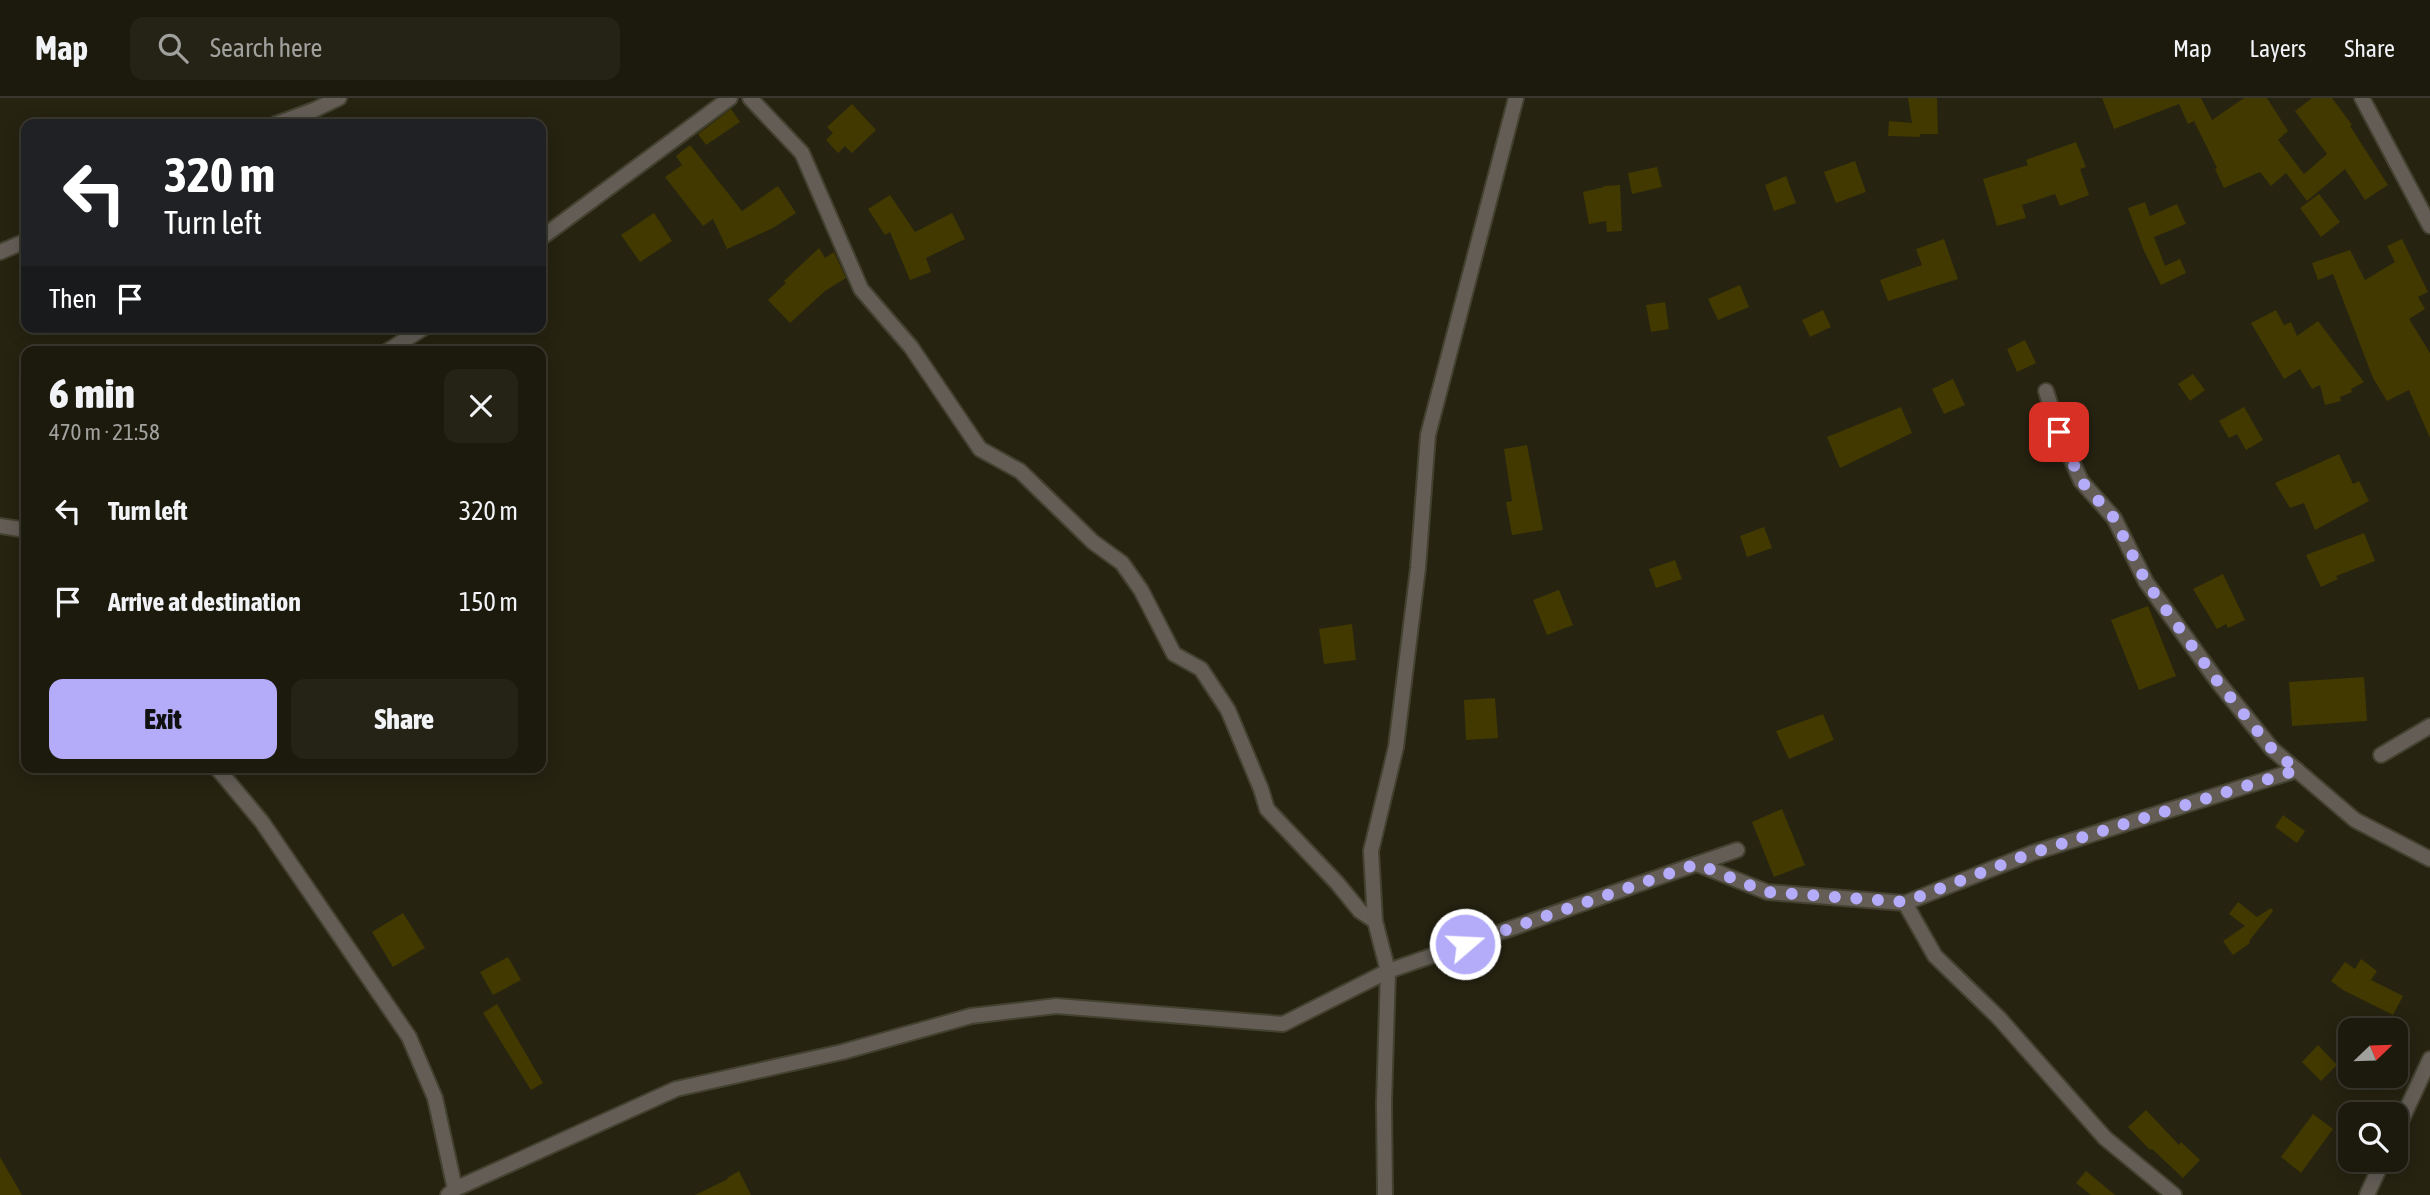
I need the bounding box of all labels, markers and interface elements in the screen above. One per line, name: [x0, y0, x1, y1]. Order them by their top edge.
search box: [130, 17, 620, 80]
text: Map: [35, 29, 88, 67]
icon: search: [154, 29, 192, 67]
text: Search here: [210, 33, 322, 63]
text: Map: [2173, 35, 2212, 62]
text: Layers: [2250, 35, 2306, 62]
text: Share: [2344, 35, 2395, 62]
text: 320 m: [164, 146, 275, 202]
icon: left: [49, 147, 140, 238]
text: Turn left: [164, 204, 262, 241]
icon: arrive: [111, 280, 149, 318]
text: Then: [49, 284, 97, 314]
text: 6 min: [49, 369, 135, 417]
button: close: [444, 369, 518, 443]
pin: [2029, 402, 2089, 462]
icon: arrive: [2040, 413, 2078, 451]
text: 470 m · 21:58: [49, 419, 160, 445]
icon: left: [49, 492, 87, 530]
text: Turn left: [108, 496, 188, 526]
text: 320 m: [459, 496, 518, 526]
icon: arrive: [49, 583, 87, 621]
text: Arrive at destination: [108, 587, 301, 617]
text: 150 m: [459, 587, 518, 617]
button: Exit: [49, 679, 277, 759]
button: Share: [291, 679, 518, 759]
position arrow: [1428, 907, 1502, 981]
north arrow: [2338, 1018, 2408, 1088]
map controls: [2338, 1018, 2408, 1172]
button: search: [2338, 1102, 2408, 1172]

